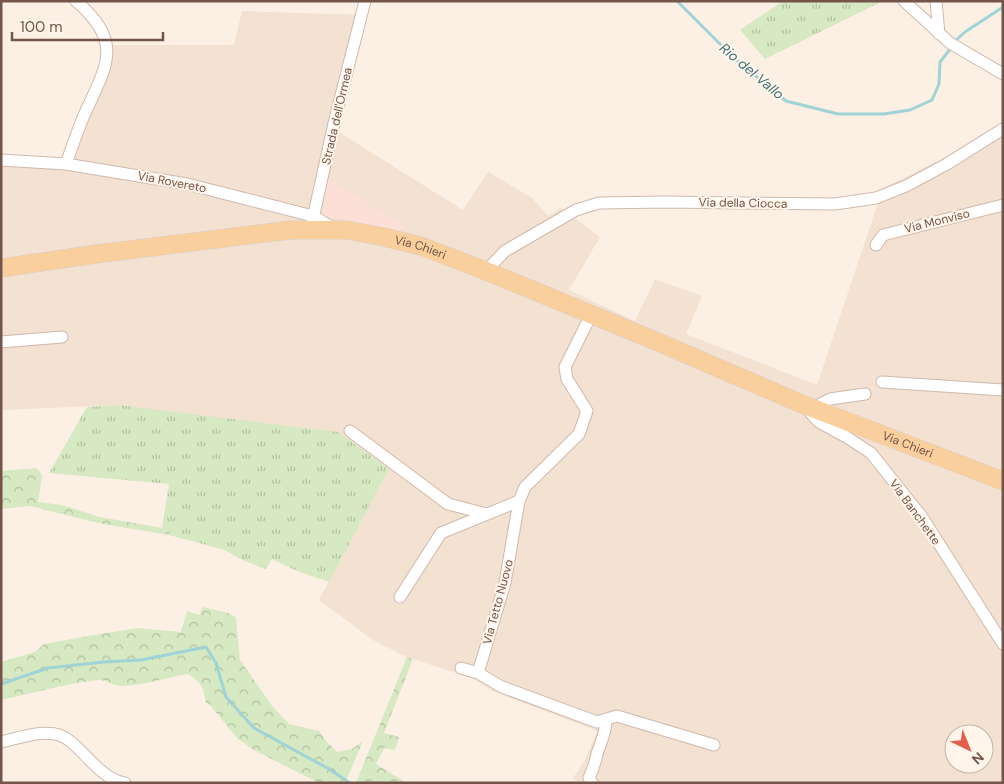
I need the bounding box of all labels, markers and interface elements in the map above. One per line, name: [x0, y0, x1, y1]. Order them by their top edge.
scale bar: [12, 10, 164, 42]
text: 100 m: [20, 17, 63, 37]
water label: Rio del Vallo: [716, 39, 788, 103]
street label: Strada dell'Ormea: [318, 66, 356, 166]
street label: Via Rovereto: [136, 168, 208, 196]
street label: Via della Ciocca: [698, 194, 788, 212]
street label: Via Monviso: [903, 205, 971, 237]
street label: Via Chieri: [393, 232, 449, 263]
street label: Via Chieri: [880, 428, 936, 462]
street label: Via Banchette: [886, 476, 944, 548]
street label: Via Tetto Nuovo: [479, 558, 517, 646]
north arrow: [944, 724, 994, 774]
text: N: [968, 748, 988, 769]

